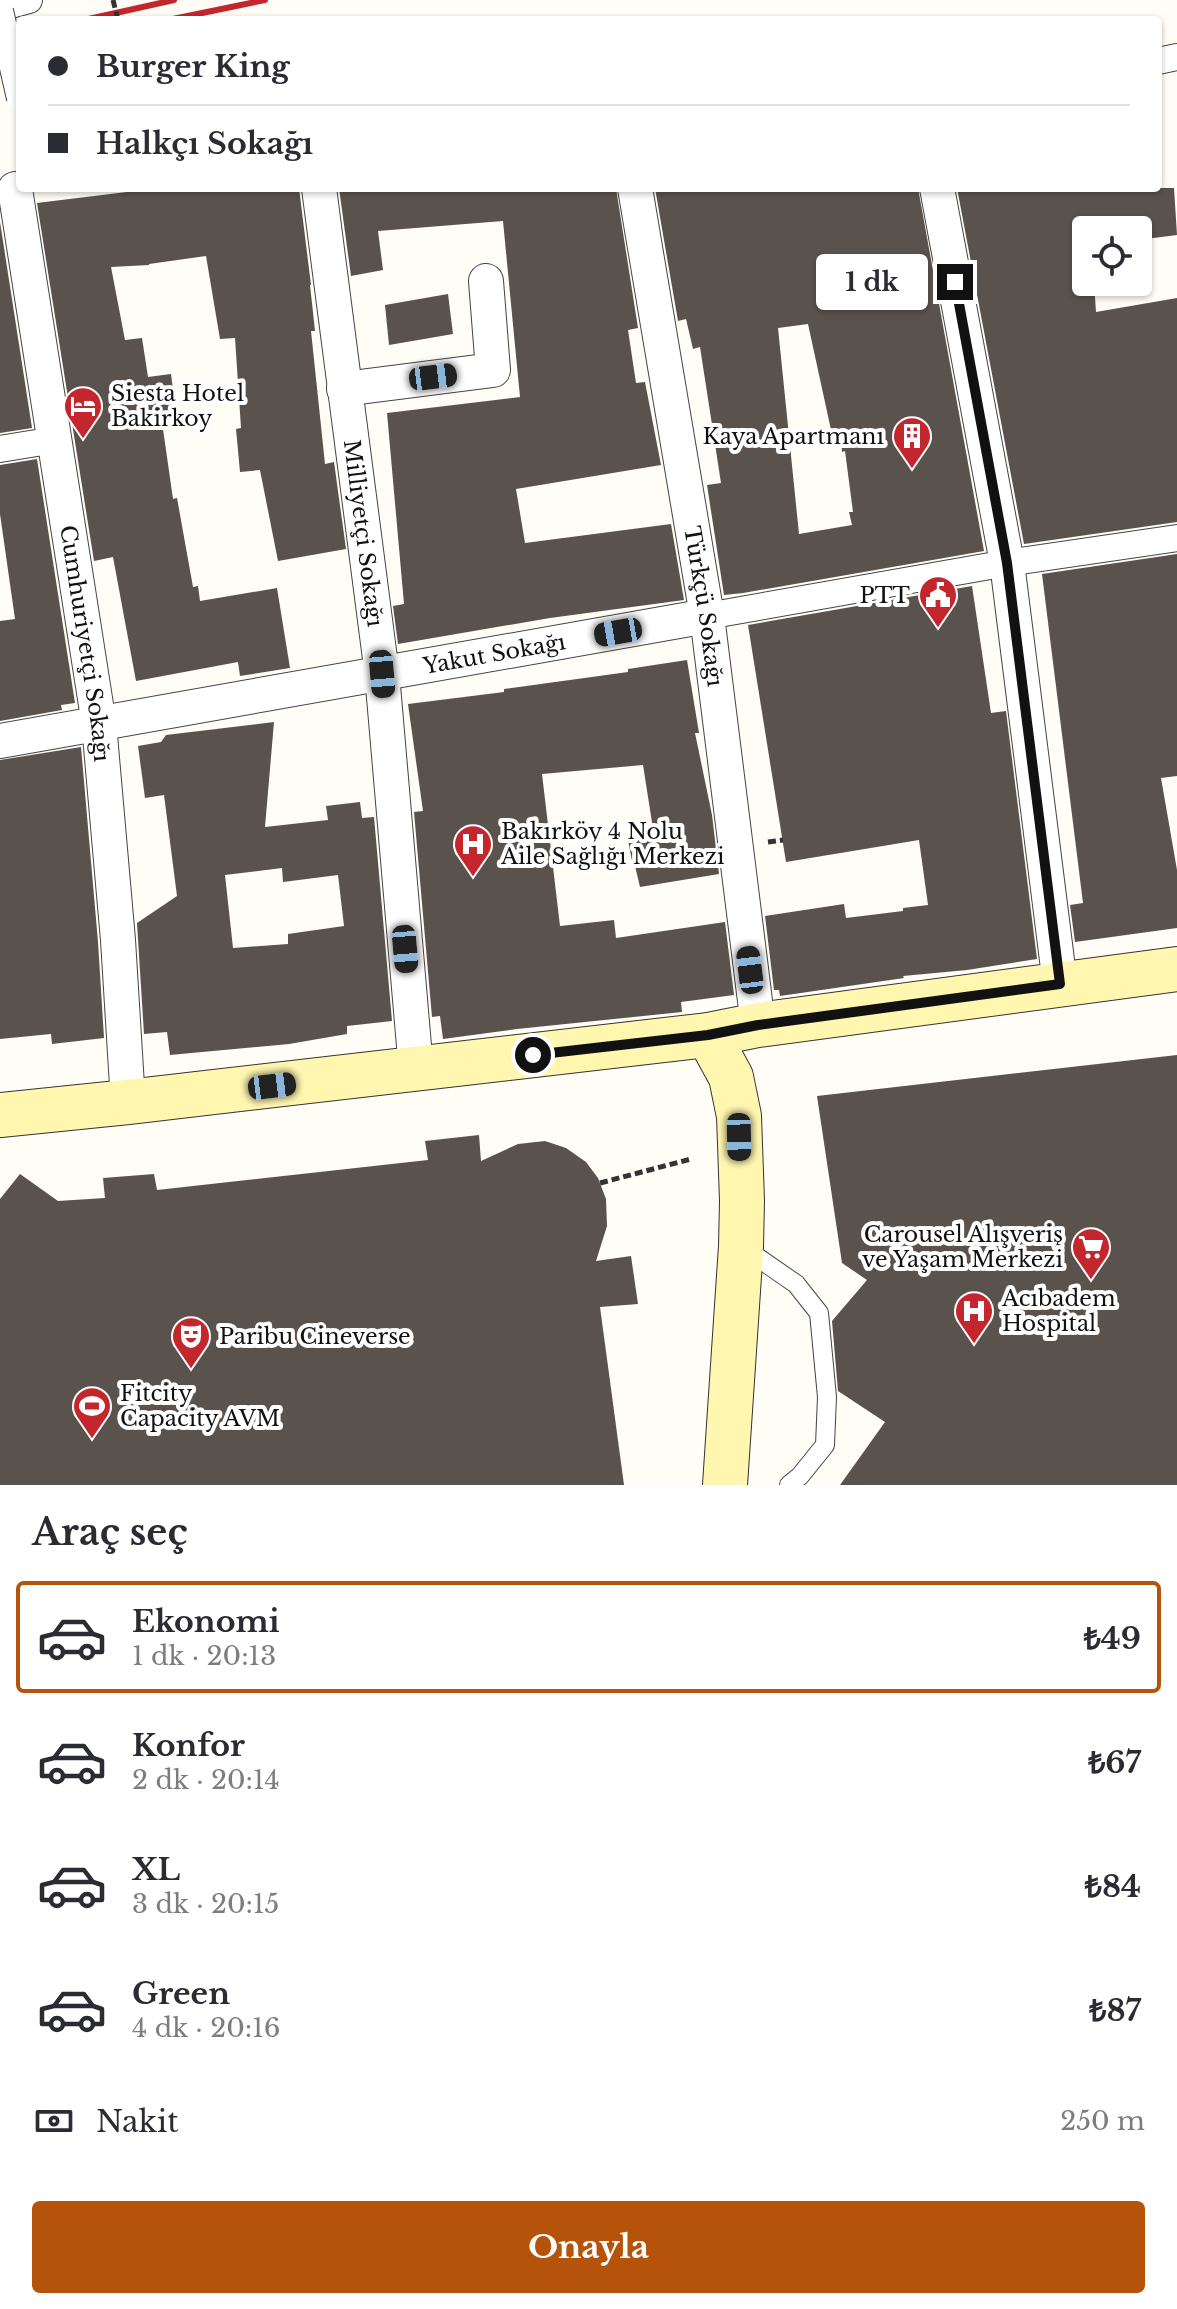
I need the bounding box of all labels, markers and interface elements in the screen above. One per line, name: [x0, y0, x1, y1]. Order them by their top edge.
text: Burger King: [96, 48, 290, 85]
text: Halkçı Sokağı: [96, 125, 313, 162]
map controls: [1072, 216, 1152, 296]
button: locate: [1072, 216, 1152, 296]
callout: 1 dk: [815, 254, 927, 310]
route end: [937, 264, 973, 300]
text: 1 dk: [845, 266, 899, 298]
car: [408, 362, 458, 392]
place label: Siesta Hotel Bakirkoy: [111, 380, 244, 432]
hotel icon: Siesta Hotel Bakirkoy: [62, 385, 104, 440]
building icon: Kaya Apartmanı: [891, 415, 933, 470]
place label: Kaya Apartmanı: [703, 423, 884, 450]
street label: Milliyetçi Sokağı: [338, 438, 389, 629]
street label: Cumhuriyetçi Sokağı: [54, 523, 115, 764]
street label: Türkçü Sokağı: [678, 524, 729, 689]
public building icon: PTT: [917, 574, 959, 629]
place label: PTT: [860, 582, 910, 609]
car: [592, 616, 644, 648]
street label: Yakut Sokağı: [420, 628, 568, 680]
car: [368, 649, 396, 699]
place label: Bakırköy 4 Nolu Aile Sağlığı Merkezi: [500, 818, 725, 870]
hospital icon: Bakırköy 4 Nolu Aile Sağlığı Merkezi: [452, 823, 494, 878]
car: [391, 924, 419, 974]
car: [735, 945, 765, 995]
route start: [515, 1037, 551, 1073]
car: [247, 1071, 297, 1101]
car: [727, 1113, 751, 1161]
place label: Carousel Alışveriş ve Yaşam Merkezi: [862, 1221, 1063, 1273]
supermarket icon: Carousel Alışveriş ve Yaşam Merkezi: [1070, 1226, 1112, 1281]
place label: Acıbadem Hospital: [1001, 1285, 1116, 1337]
hospital icon: Acıbadem Hospital: [953, 1290, 995, 1345]
theatre icon: Paribu Cineverse: [170, 1315, 212, 1370]
place label: Paribu Cineverse: [219, 1323, 411, 1350]
place label: Fitcity Capacity AVM: [120, 1380, 280, 1432]
sports icon: Fitcity Capacity AVM: [71, 1385, 113, 1440]
text: Araç seç: [32, 1510, 188, 1555]
icon: car: [36, 1601, 108, 1673]
text: Ekonomi: [132, 1603, 279, 1640]
text: ₺49: [1084, 1620, 1141, 1657]
text: 1 dk · 20:13: [132, 1640, 276, 1672]
icon: car: [36, 1725, 108, 1797]
text: Konfor: [132, 1727, 245, 1764]
text: ₺67: [1088, 1744, 1141, 1781]
text: 2 dk · 20:14: [132, 1764, 280, 1796]
icon: car: [36, 1849, 108, 1921]
text: XL: [132, 1851, 180, 1888]
text: ₺84: [1085, 1868, 1141, 1905]
text: 3 dk · 20:15: [132, 1888, 279, 1920]
icon: car: [36, 1973, 108, 2045]
text: Green: [132, 1975, 230, 2012]
text: ₺87: [1089, 1992, 1141, 2029]
text: 4 dk · 20:16: [132, 2012, 281, 2044]
icon: cash: [32, 2099, 76, 2143]
text: Nakit: [96, 2103, 179, 2140]
text: 250 m: [1060, 2105, 1145, 2137]
button: Onayla: [32, 2201, 1145, 2293]

